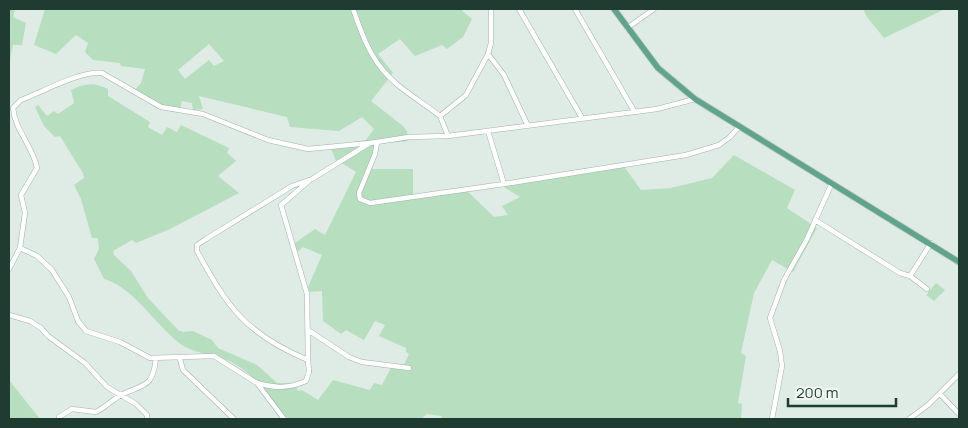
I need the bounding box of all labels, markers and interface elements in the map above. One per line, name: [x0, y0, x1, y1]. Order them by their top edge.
scale bar: [788, 376, 896, 408]
text: 200 m: [796, 382, 839, 403]

